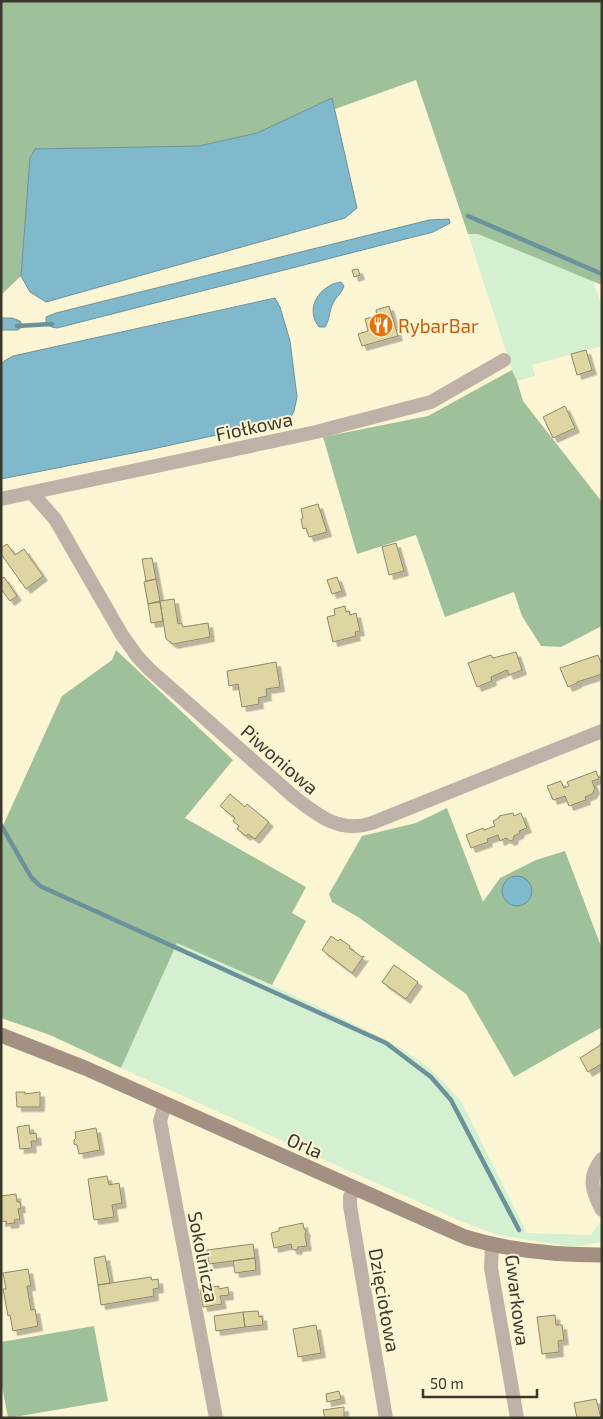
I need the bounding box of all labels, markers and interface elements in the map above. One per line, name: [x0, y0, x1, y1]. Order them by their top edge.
restaurant icon: RybarBar: [368, 312, 394, 338]
place label: RybarBar: [398, 314, 479, 337]
street label: Fiołkowa: [213, 407, 295, 445]
street label: Piwoniowa: [237, 719, 323, 799]
street label: Orla: [284, 1127, 326, 1163]
street label: Sokolnicza: [184, 1209, 224, 1305]
street label: Dzięciołowa: [365, 1246, 405, 1354]
street label: Gwarkowa: [501, 1253, 535, 1347]
scale bar: [423, 1366, 537, 1398]
text: 50 m: [430, 1374, 464, 1392]

